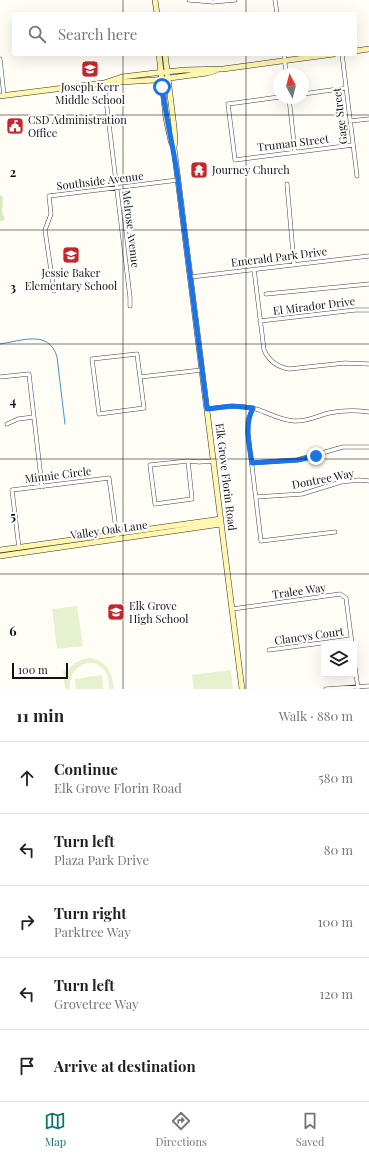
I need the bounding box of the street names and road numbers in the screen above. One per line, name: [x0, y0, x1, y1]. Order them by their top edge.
street label: Gage Street: [329, 87, 350, 145]
street label: Truman Street: [256, 131, 330, 154]
street label: Southside Avenue: [56, 168, 145, 193]
street label: Melrose Avenue: [119, 189, 144, 269]
street label: Emerald Park Drive: [230, 243, 328, 270]
street label: El Mirador Drive: [272, 293, 356, 318]
street label: Elk Grove Florin Road: [212, 422, 241, 532]
street label: Minnie Circle: [24, 463, 92, 486]
street label: Dontree Way: [291, 465, 356, 492]
street label: Valley Oak Lane: [68, 517, 149, 542]
street label: Tralee Way: [271, 579, 327, 602]
street label: Clancys Court: [273, 623, 345, 648]

